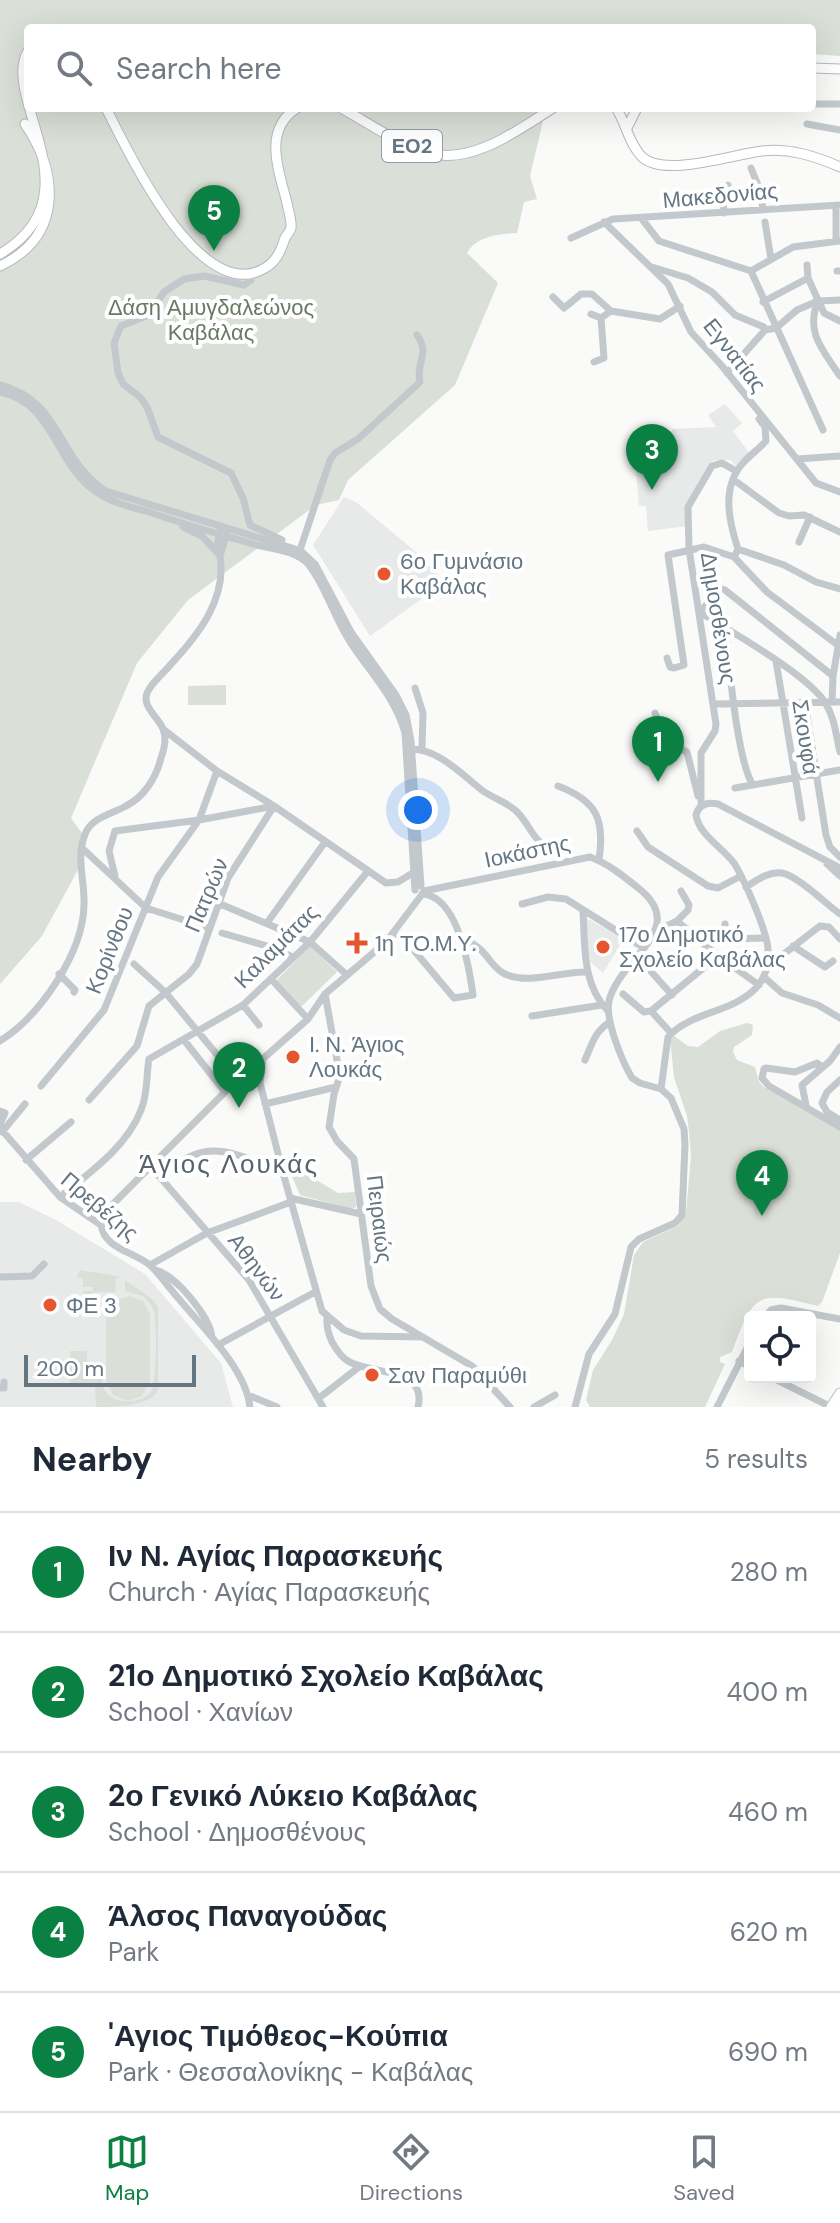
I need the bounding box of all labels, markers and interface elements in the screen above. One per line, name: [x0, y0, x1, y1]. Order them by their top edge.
search box: [24, 24, 816, 112]
icon: search: [52, 46, 96, 90]
text: Search here: [116, 49, 282, 88]
road number: ΕΟ2: [382, 130, 442, 162]
street label: Μακεδονίας: [661, 176, 779, 215]
pin: 5: [188, 185, 240, 251]
park label: Δάση Αμυγδαλεώνος Καβάλας: [108, 293, 314, 347]
street label: Εγνατίας: [697, 312, 773, 398]
pin: 3: [626, 424, 678, 490]
place label: 6ο Γυμνάσιο Καβάλας: [400, 547, 523, 601]
street label: Δημοσθένους: [694, 550, 743, 686]
marker: 6ο Γυμνάσιο Καβάλας: [375, 565, 393, 583]
street label: Σκουφά: [785, 697, 826, 777]
pin: 1: [632, 716, 684, 782]
your location: [398, 790, 438, 830]
street label: Ιοκάστης: [482, 828, 573, 875]
street label: Πατρών: [178, 854, 235, 937]
street label: Καλαμάτας: [228, 898, 325, 995]
street label: Κορίνθου: [79, 902, 140, 998]
place label: 17ο Δημοτικό Σχολείο Καβάλας: [619, 920, 786, 974]
place label: 1η ΤΟ.Μ.Υ.: [375, 929, 476, 958]
marker: 1η ΤΟ.Μ.Υ.: [346, 932, 368, 954]
marker: 17ο Δημοτικό Σχολείο Καβάλας: [594, 938, 612, 956]
place label: Ι. Ν. Άγιος Λουκάς: [309, 1030, 404, 1084]
pin: 2: [213, 1042, 265, 1108]
marker: Ι. Ν. Άγιος Λουκάς: [284, 1048, 302, 1066]
district label: Άγιος Λουκάς: [139, 1147, 319, 1181]
pin: 4: [736, 1150, 788, 1216]
street label: Πρεβέζης: [55, 1165, 145, 1247]
street label: Πειραιώς: [360, 1173, 399, 1265]
street label: Αθηνών: [221, 1227, 292, 1307]
place label: ΦΕ 3: [66, 1291, 117, 1320]
marker: ΦΕ 3: [41, 1296, 59, 1314]
map controls: [744, 1311, 816, 1383]
button: locate: [744, 1311, 816, 1383]
scale bar: [24, 1351, 196, 1387]
text: 200 m: [36, 1354, 104, 1383]
place label: Σαν Παραμύθι: [388, 1361, 527, 1390]
marker: Σαν Παραμύθι: [363, 1366, 381, 1384]
text: Nearby: [32, 1437, 152, 1482]
text: 5 results: [704, 1442, 808, 1476]
text: Ιν Ν. Αγίας Παρασκευής: [108, 1536, 443, 1575]
text: 1: [53, 1555, 63, 1589]
text: 280 m: [730, 1555, 808, 1589]
text: Church · Αγίας Παρασκευής: [108, 1575, 430, 1609]
text: 21ο Δημοτικό Σχολείο Καβάλας: [108, 1656, 544, 1695]
text: 2: [50, 1675, 66, 1709]
text: 400 m: [727, 1675, 808, 1709]
text: School · Χανίων: [108, 1695, 293, 1729]
text: 2ο Γενικό Λύκειο Καβάλας: [108, 1776, 478, 1815]
text: 3: [50, 1795, 66, 1829]
text: 460 m: [728, 1795, 808, 1829]
text: School · Δημοσθένους: [108, 1815, 366, 1849]
text: Άλσος Παναγούδας: [108, 1896, 387, 1935]
text: 4: [50, 1915, 66, 1949]
text: 620 m: [730, 1915, 808, 1949]
text: Park: [108, 1935, 159, 1969]
text: 'Αγιος Τιμόθεος-Κούπια: [108, 2016, 448, 2055]
text: 5: [50, 2035, 66, 2069]
text: 690 m: [728, 2035, 808, 2069]
text: Park · Θεσσαλονίκης - Καβάλας: [108, 2055, 473, 2089]
tab: Map: [105, 2130, 149, 2207]
tab: Directions: [360, 2130, 463, 2207]
tab: Saved: [673, 2130, 735, 2207]

